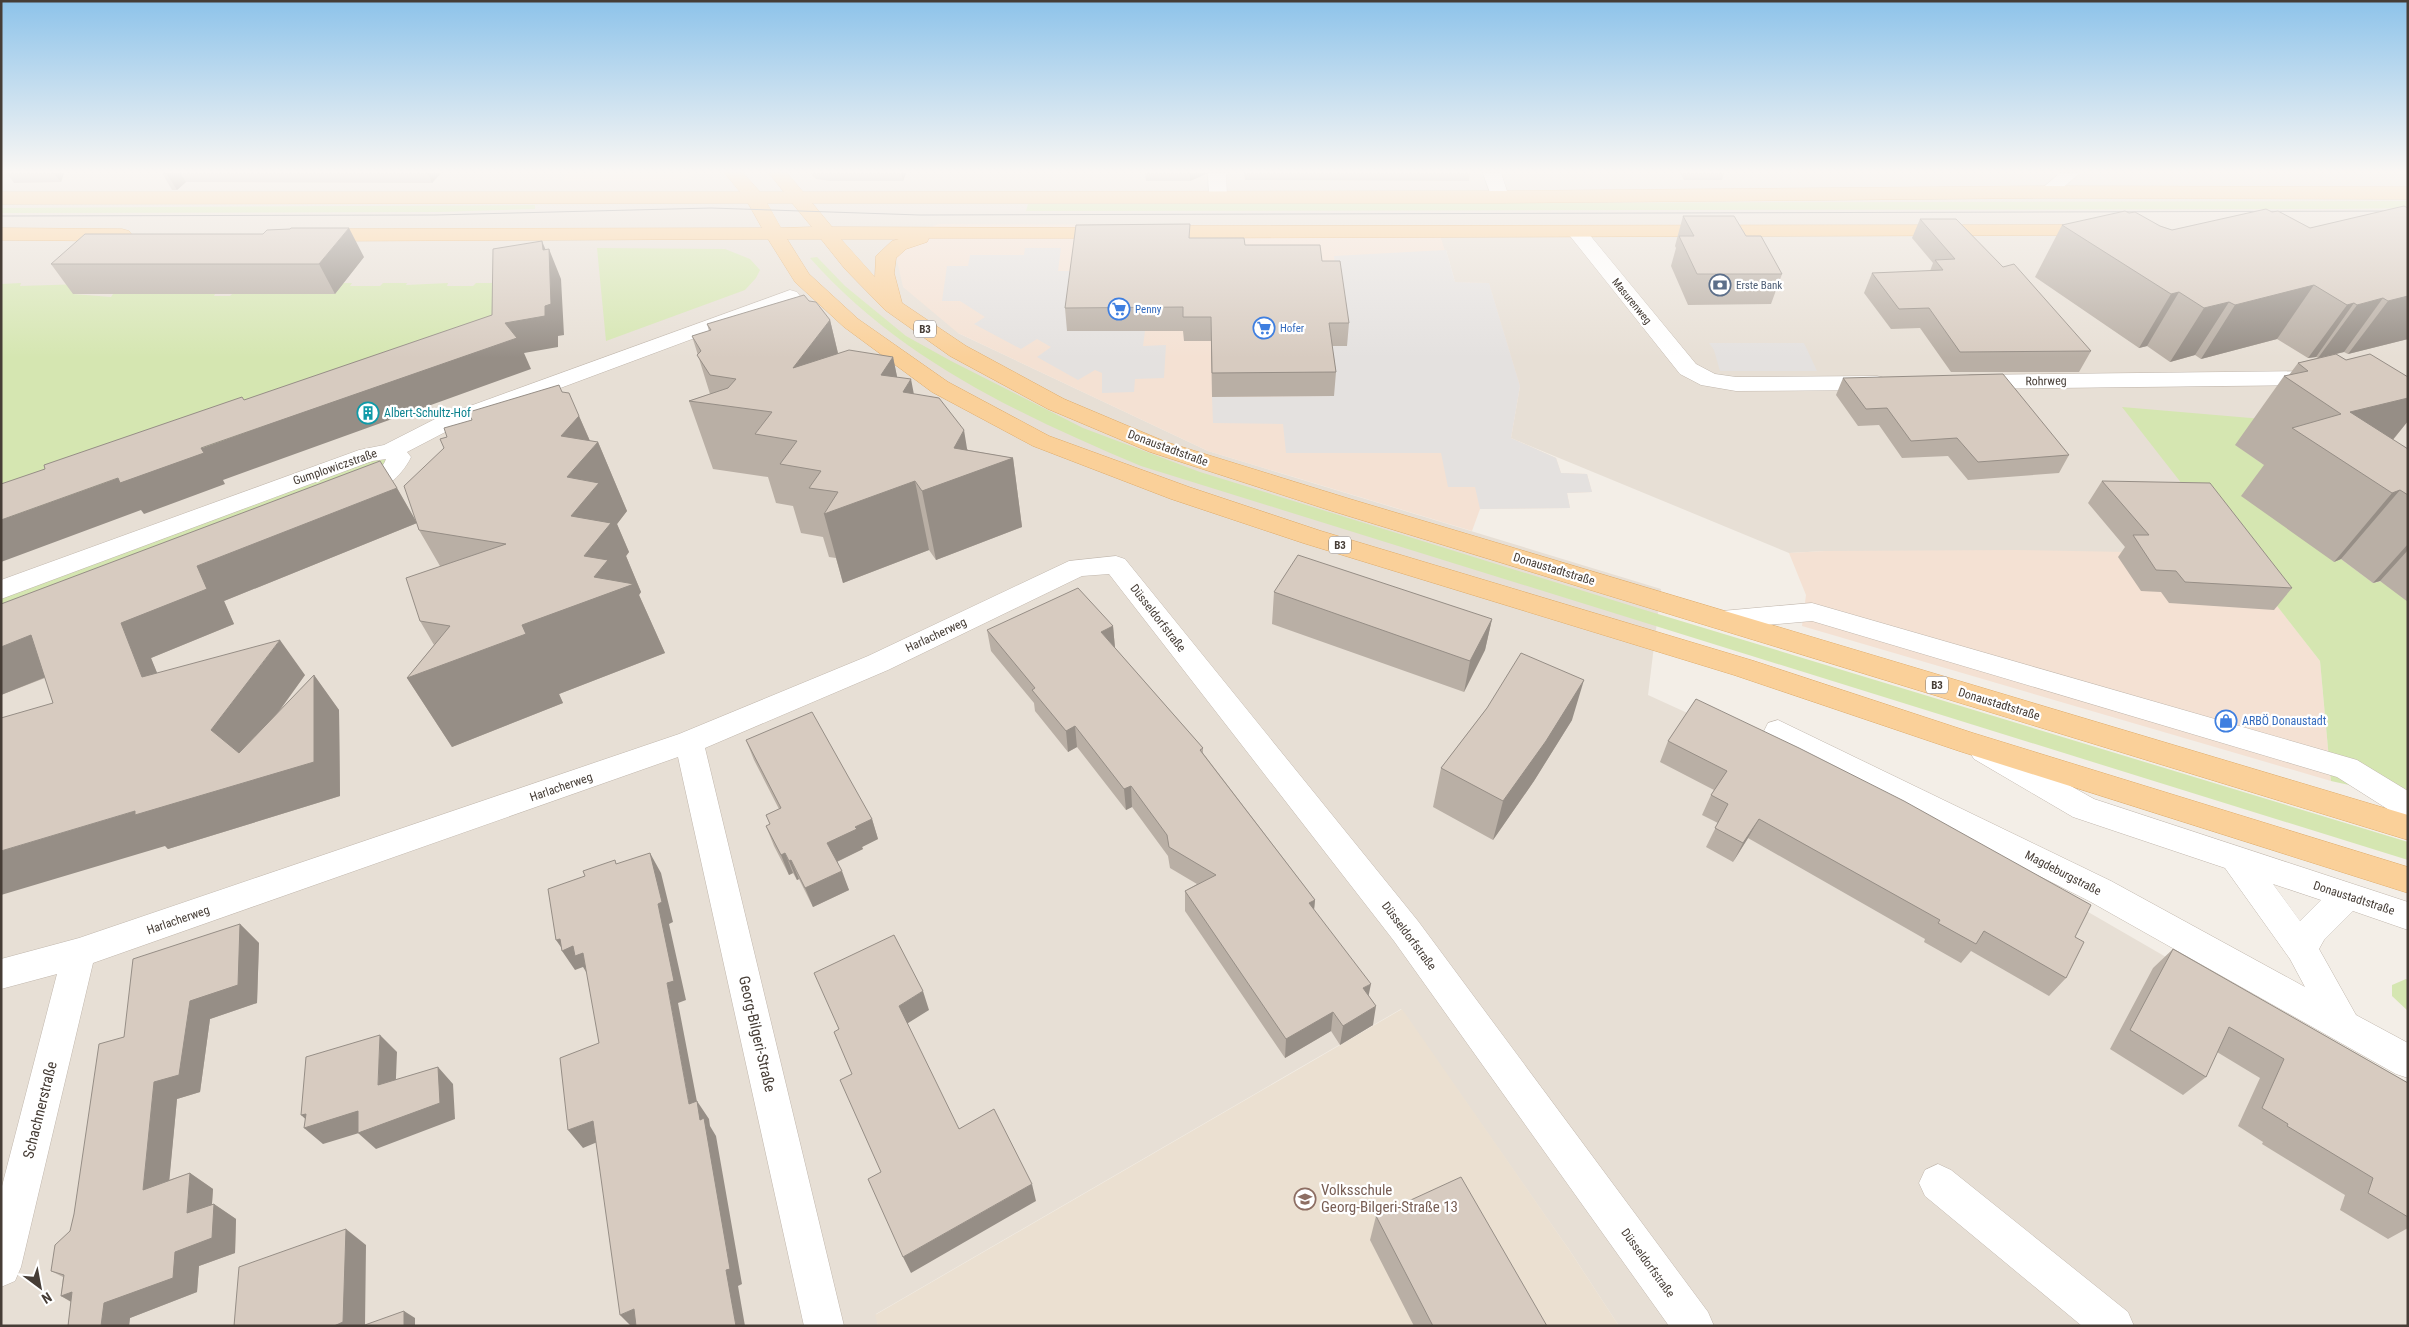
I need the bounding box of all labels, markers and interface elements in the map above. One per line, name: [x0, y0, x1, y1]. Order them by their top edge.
bank icon: Erste Bank: [1708, 273, 1732, 297]
street label: Masurenweg: [1609, 276, 1654, 327]
place label: Erste Bank: [1736, 279, 1782, 292]
supermarket icon: Penny: [1107, 297, 1131, 321]
place label: Penny: [1135, 303, 1162, 316]
supermarket icon: Hofer: [1252, 316, 1276, 340]
road number: B3: [914, 320, 936, 338]
place label: Hofer: [1280, 322, 1305, 335]
street label: Rohrweg: [2025, 374, 2067, 388]
building icon: Albert-Schultz-Hof: [356, 401, 380, 425]
place label: Albert-Schultz-Hof: [384, 406, 471, 420]
street label: Donaustadtstraße: [1126, 427, 1210, 469]
street label: Gumplowiczstraße: [291, 446, 379, 488]
road number: B3: [1329, 536, 1351, 554]
street label: Donaustadtstraße: [1512, 550, 1597, 588]
street label: Düsseldorfstraße: [1127, 582, 1189, 655]
street label: Harlacherweg: [903, 615, 969, 655]
road number: B3: [1926, 676, 1948, 694]
street label: Donaustadtstraße: [1957, 685, 2042, 723]
shop icon: ARBÖ Donaustadt: [2214, 709, 2238, 733]
place label: ARBÖ Donaustadt: [2242, 713, 2327, 728]
street label: Harlacherweg: [528, 770, 594, 804]
street label: Magdeburgstraße: [2023, 848, 2104, 898]
street label: Donaustadtstraße: [2312, 878, 2397, 918]
street label: Düsseldorfstraße: [1379, 899, 1439, 973]
street label: Harlacherweg: [145, 903, 211, 937]
street label: Georg-Bilgeri-Straße: [735, 974, 779, 1094]
street label: Schachnerstraße: [19, 1059, 61, 1161]
place label: Volksschule Georg-Bilgeri-Straße 13: [1321, 1181, 1458, 1216]
school or university icon: Volksschule Georg-Bilgeri-Straße 13: [1293, 1187, 1317, 1211]
street label: Düsseldorfstraße: [1618, 1226, 1678, 1300]
north arrow: [15, 1262, 65, 1312]
text: N: [39, 1289, 55, 1307]

